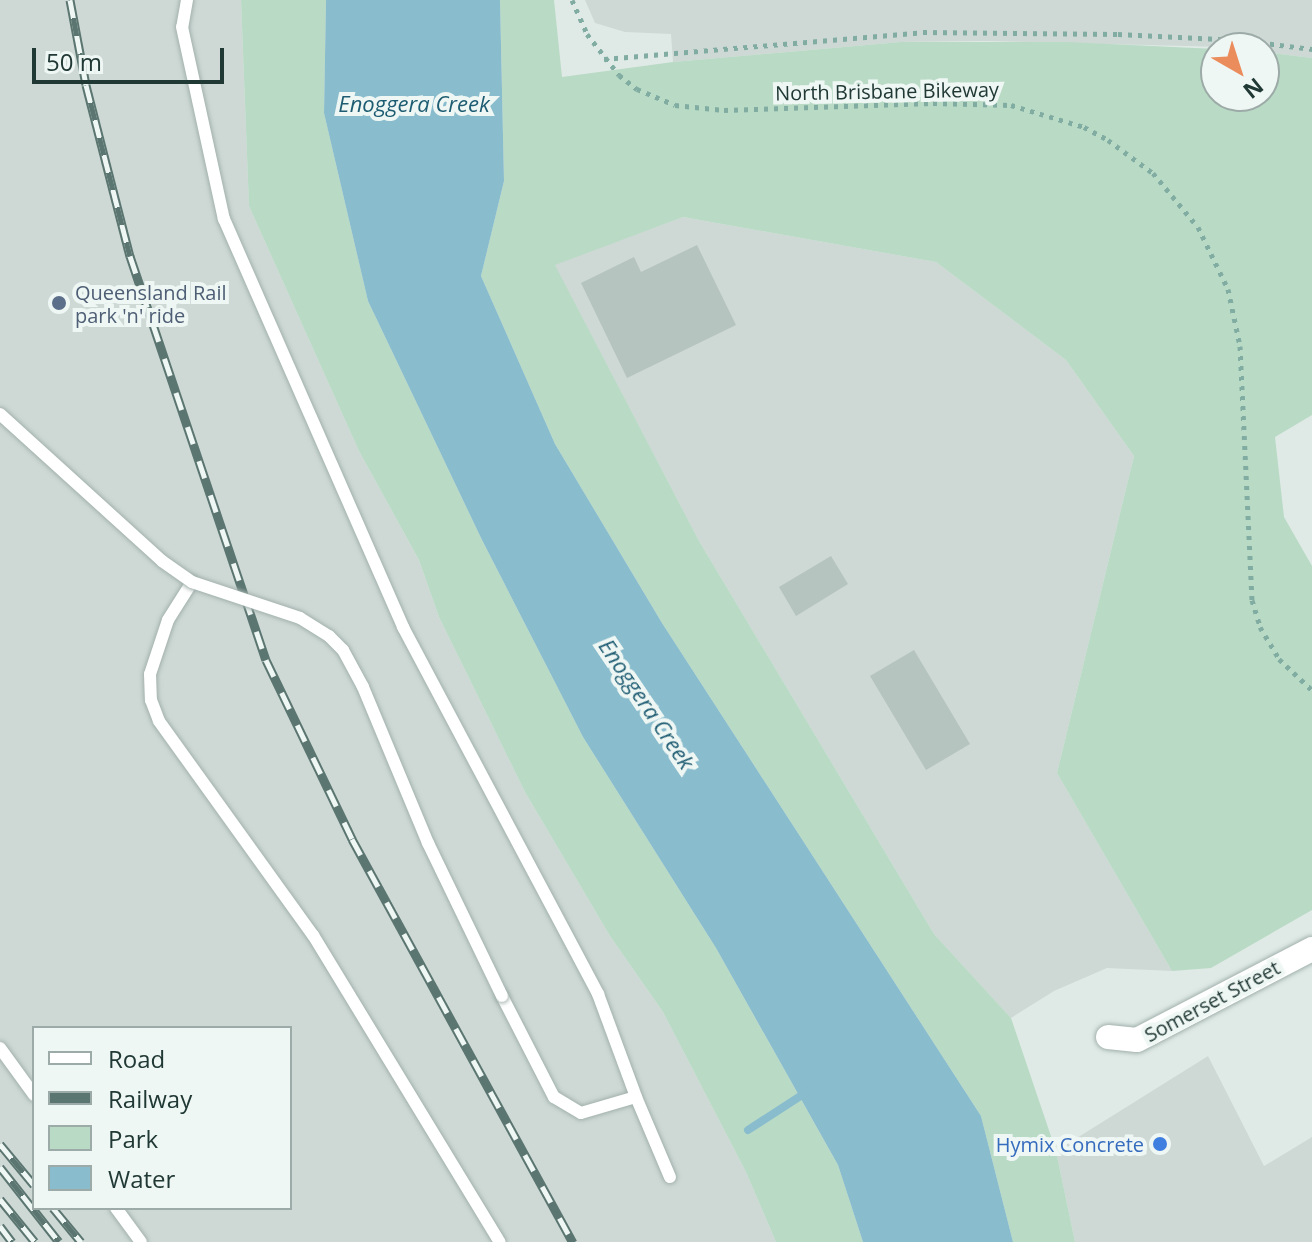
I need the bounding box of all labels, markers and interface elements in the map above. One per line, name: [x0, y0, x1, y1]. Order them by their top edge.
scale bar: [36, 32, 228, 82]
north arrow: [1200, 32, 1280, 112]
text: 50 m: [46, 45, 102, 78]
text: N: [1237, 72, 1270, 106]
street label: North Brisbane Bikeway: [775, 77, 999, 105]
water label: Enoggera Creek: [338, 91, 490, 117]
place label: Queensland Rail park 'n' ride: [75, 280, 226, 327]
marker: Queensland Rail park 'n' ride: [50, 294, 68, 312]
water label: Enoggera Creek: [594, 634, 700, 774]
street label: Somerset Street: [1140, 955, 1284, 1047]
legend: [32, 1026, 292, 1210]
text: Road: [108, 1042, 165, 1075]
text: Railway: [108, 1082, 192, 1115]
text: Park: [108, 1122, 158, 1155]
place label: Hymix Concrete: [996, 1132, 1144, 1156]
marker: Hymix Concrete: [1151, 1135, 1169, 1153]
text: Water: [108, 1162, 175, 1195]

